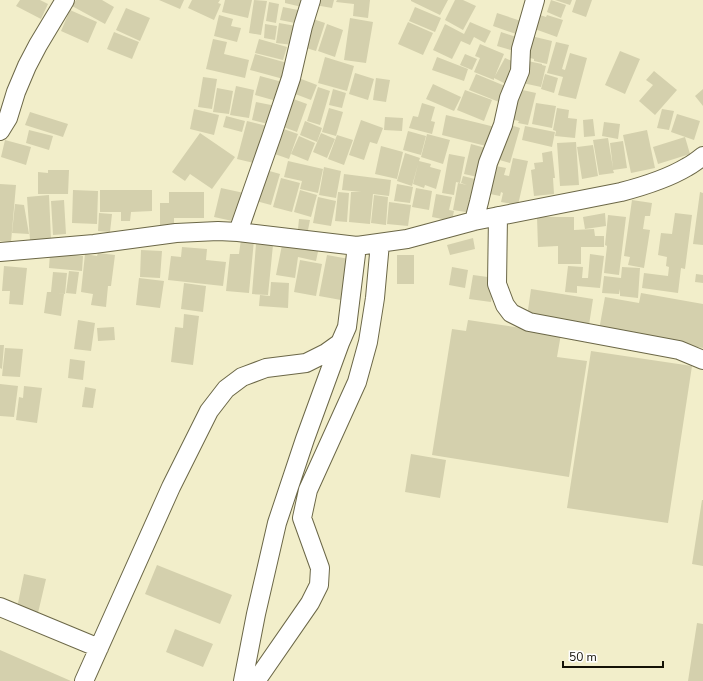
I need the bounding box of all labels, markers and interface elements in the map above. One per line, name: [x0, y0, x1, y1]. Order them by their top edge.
scale bar: [563, 643, 663, 669]
text: 50 m: [569, 649, 597, 665]

